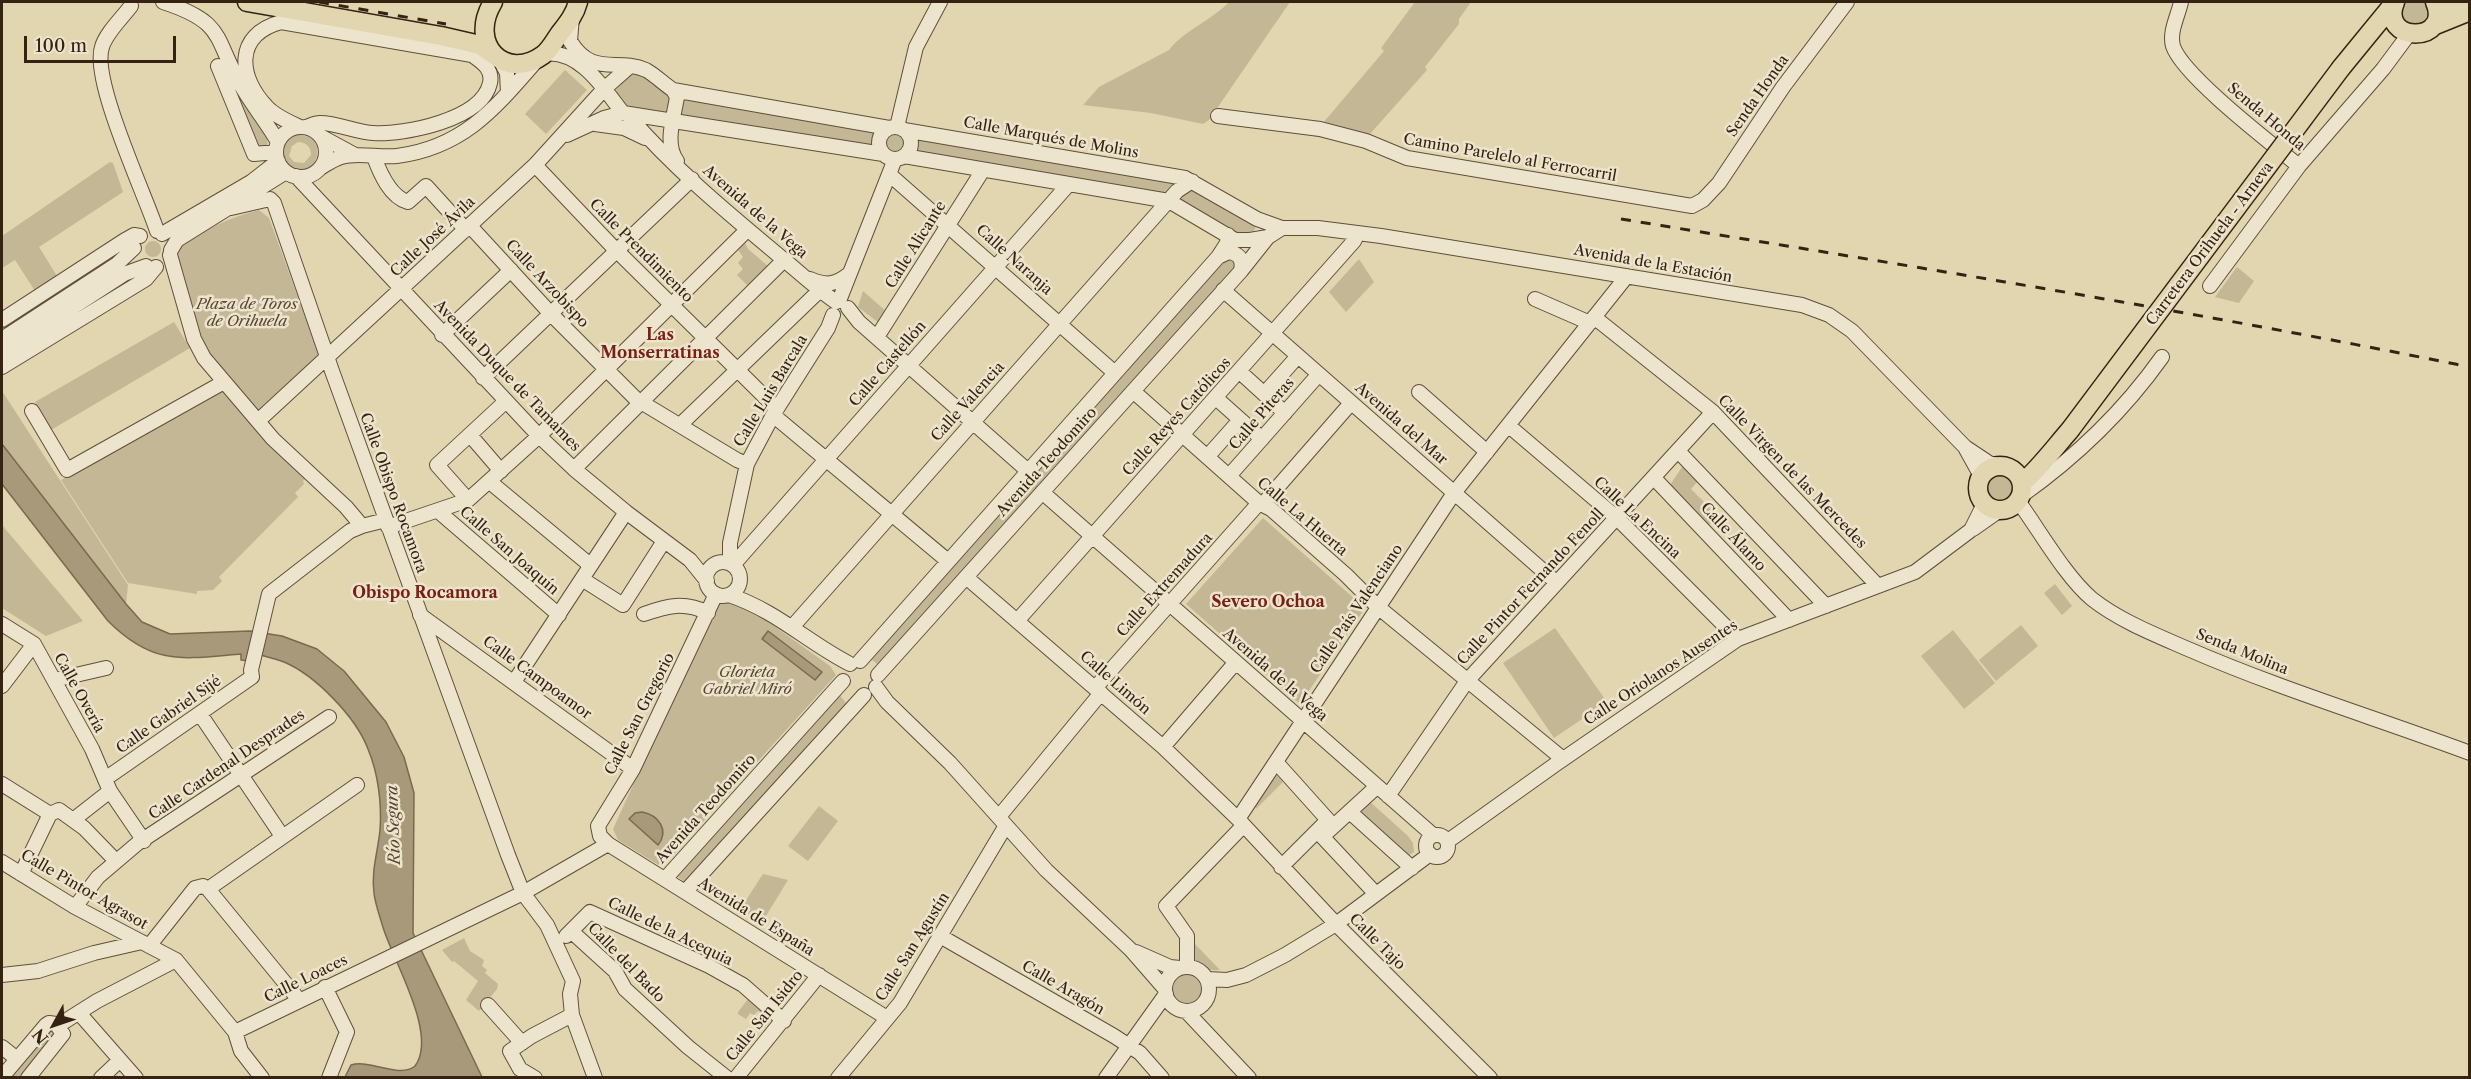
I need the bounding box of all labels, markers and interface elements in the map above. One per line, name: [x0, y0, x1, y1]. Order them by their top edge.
scale bar: [27, 24, 178, 62]
text: 100 m: [35, 35, 87, 57]
street label: Senda Honda: [1723, 52, 1793, 140]
street label: Senda Honda: [2223, 79, 2309, 155]
street label: Calle Marqués de Molins: [962, 114, 1140, 162]
street label: Camino Parelelo al Ferrocarril: [1402, 130, 1618, 186]
street label: Carretera Orihuela - Arneva: [2143, 159, 2277, 329]
street label: Avenida de la Vega: [699, 162, 811, 262]
street label: Calle José Ávila: [387, 193, 479, 281]
street label: Calle Prendimiento: [585, 195, 697, 307]
street label: Calle Alicante: [882, 198, 950, 292]
street label: Calle Naranja: [972, 221, 1056, 299]
street label: Calle Arzobispo: [502, 236, 592, 332]
street label: Avenida de la Estación: [1573, 241, 1733, 287]
park label: Plaza de Toros de Orihuela: [196, 296, 298, 331]
street label: Avenida Duque de Tamames: [430, 297, 584, 455]
street label: Calle Castellón: [846, 317, 930, 411]
district label: Las Monserratinas: [600, 325, 720, 363]
street label: Calle Luis Barcala: [730, 332, 812, 450]
street label: Calle Reyes Católicos: [1119, 354, 1235, 480]
street label: Calle Valencia: [928, 359, 1008, 445]
street label: Calle Piteras: [1226, 374, 1298, 454]
street label: Avenida del Mar: [1351, 379, 1451, 469]
street label: Calle Virgen de las Mercedes: [1714, 392, 1870, 552]
street label: Avenida Teodomiro: [993, 404, 1101, 520]
street label: Calle Obispo Rocamora: [356, 411, 430, 575]
street label: Calle La Encina: [1590, 473, 1684, 563]
street label: Calle La Huerta: [1253, 474, 1351, 560]
street label: Calle Álamo: [1697, 499, 1769, 575]
street label: Calle San Joaquín: [456, 503, 562, 599]
street label: Calle Pintor Fernando Fenoll: [1454, 505, 1608, 669]
street label: Calle Extremadura: [1113, 529, 1217, 641]
street label: Calle País Valenciano: [1307, 541, 1407, 677]
district label: Obispo Rocamora: [352, 583, 498, 603]
district label: Severo Ochoa: [1211, 592, 1325, 612]
street label: Calle Oriolanos Ausentes: [1581, 617, 1741, 729]
street label: Avenida de la Vega: [1219, 625, 1331, 725]
street label: Senda Molina: [2193, 625, 2291, 679]
street label: Calle Campoamor: [479, 632, 595, 724]
street label: Calle Limón: [1076, 647, 1154, 719]
street label: Calle Overía: [50, 650, 108, 736]
street label: Calle San Gregorio: [601, 650, 679, 778]
park label: Glorieta Gabriel Miró: [702, 664, 792, 699]
street label: Calle Gabriel Sijé: [113, 672, 225, 758]
street label: Calle Cardenal Desprades: [146, 706, 308, 824]
street label: Avenida Teodomiro: [652, 751, 760, 867]
water label: Río Segura: [383, 785, 405, 865]
street label: Calle Pintor Agrasot: [17, 846, 151, 934]
street label: Avenida de España: [694, 874, 818, 960]
street label: Calle San Agustín: [872, 889, 954, 1005]
street label: Calle de la Acequia: [605, 894, 735, 970]
street label: Calle Tajo: [1345, 910, 1409, 974]
street label: Calle del Bado: [584, 920, 668, 1006]
street label: Calle Loaces: [261, 951, 351, 1007]
street label: Calle Aragón: [1018, 957, 1108, 1019]
street label: Calle San Isidro: [723, 967, 807, 1065]
north arrow: [24, 995, 84, 1055]
text: N: [28, 1025, 52, 1048]

